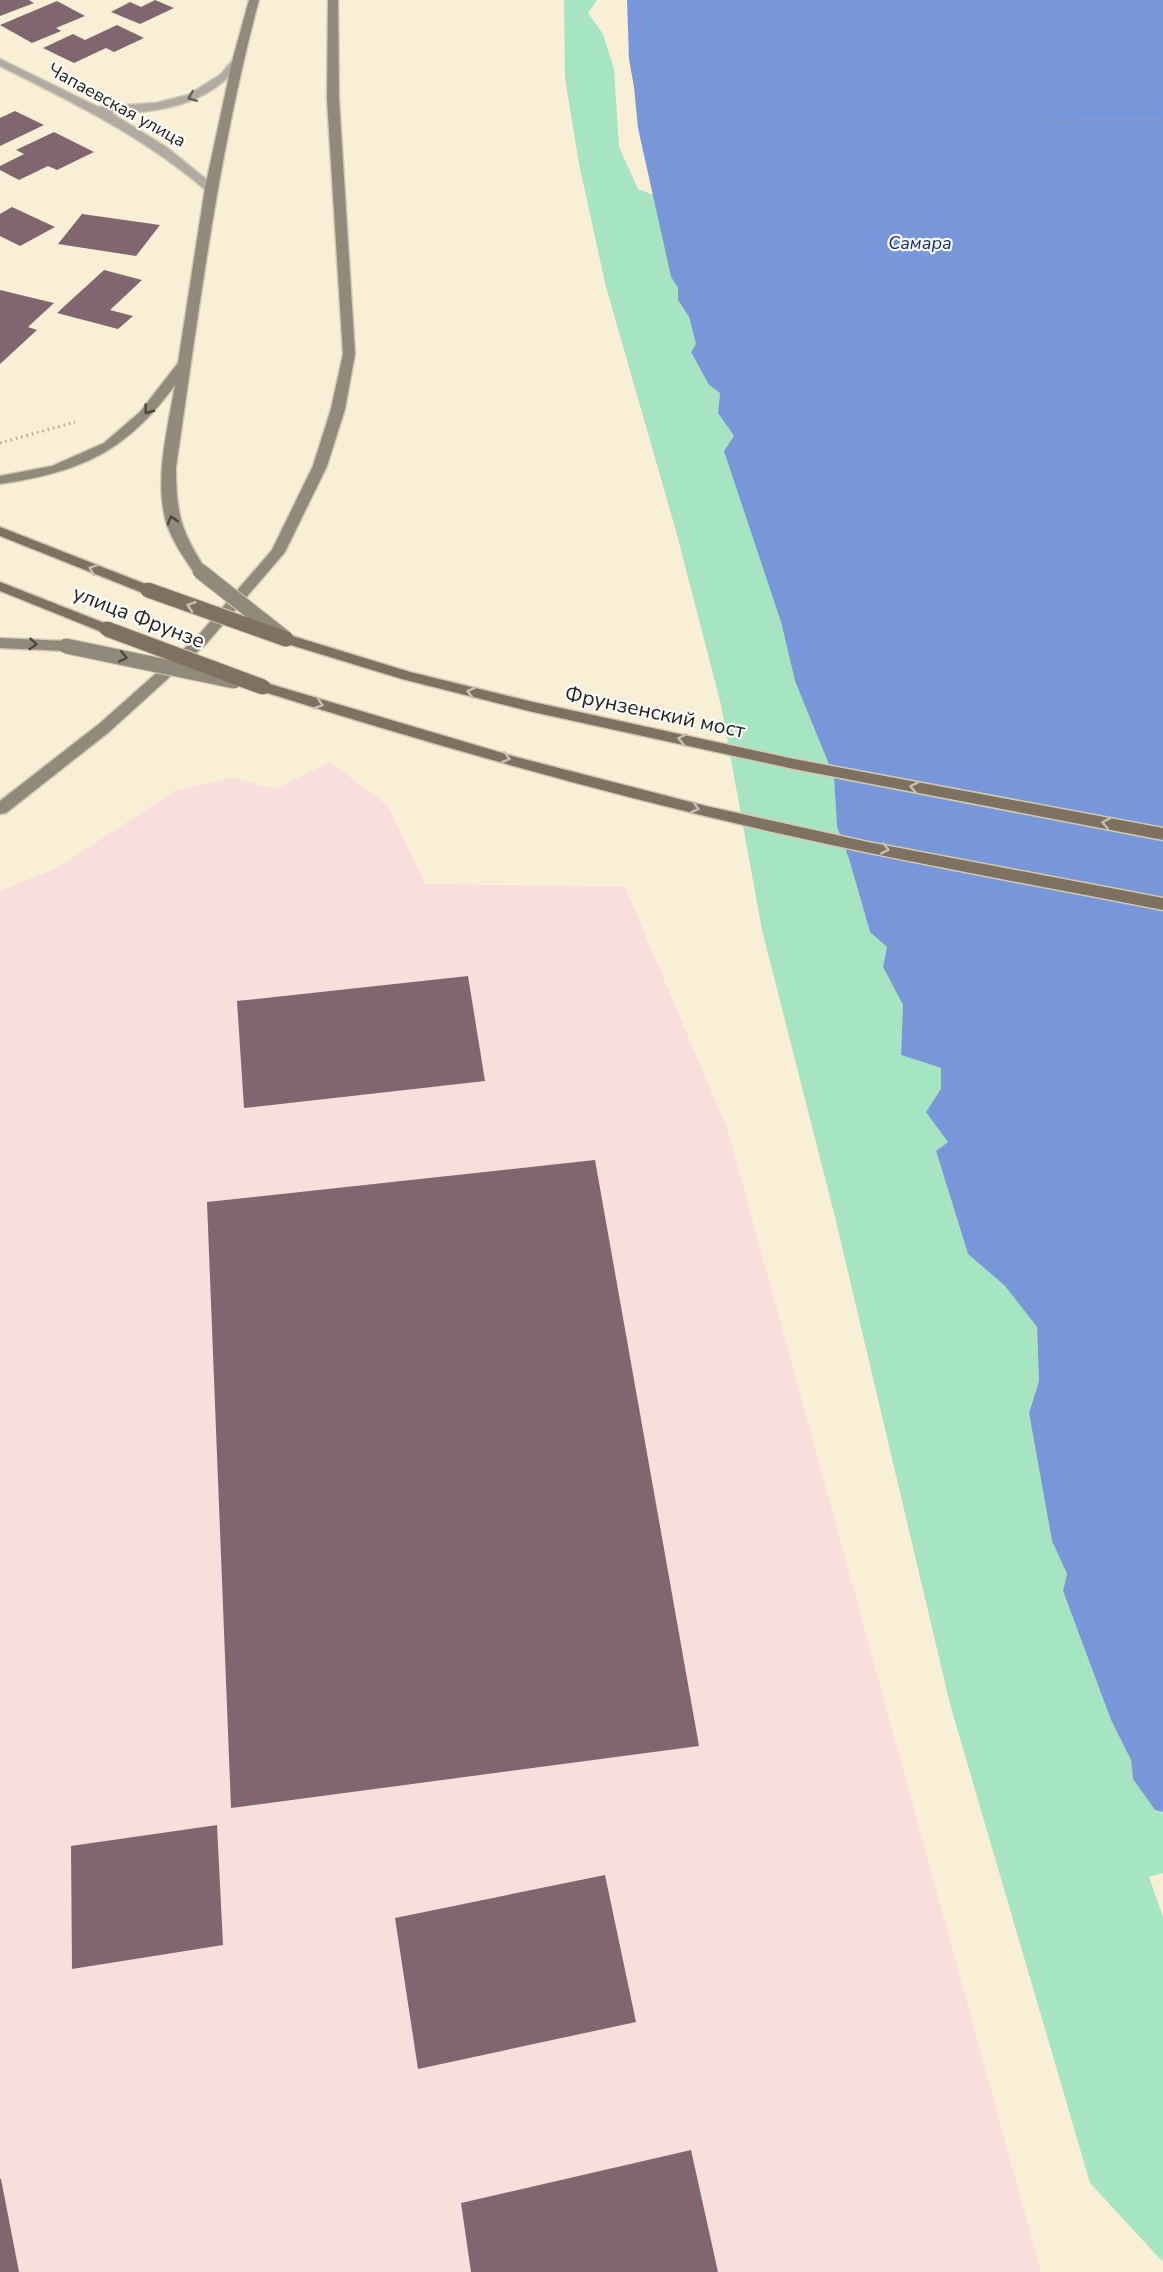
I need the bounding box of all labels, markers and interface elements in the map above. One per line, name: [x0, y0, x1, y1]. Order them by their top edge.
street label: Чапаевская улица: [44, 57, 190, 153]
one-way arrow: [187, 90, 198, 102]
water label: Самара: [888, 231, 952, 255]
one-way arrow: [144, 404, 155, 415]
one-way arrow: [167, 515, 179, 526]
one-way arrow: [89, 564, 100, 576]
street label: улица Фрунзе: [69, 579, 209, 655]
one-way arrow: [186, 600, 197, 613]
one-way arrow: [28, 637, 37, 650]
one-way arrow: [118, 650, 128, 663]
street label: Фрунзенский мост: [562, 679, 748, 745]
one-way arrow: [466, 687, 476, 700]
one-way arrow: [313, 697, 324, 709]
one-way arrow: [677, 734, 687, 747]
one-way arrow: [501, 751, 511, 764]
one-way arrow: [909, 781, 919, 794]
one-way arrow: [690, 800, 700, 813]
one-way arrow: [1101, 817, 1111, 830]
one-way arrow: [880, 842, 890, 855]

